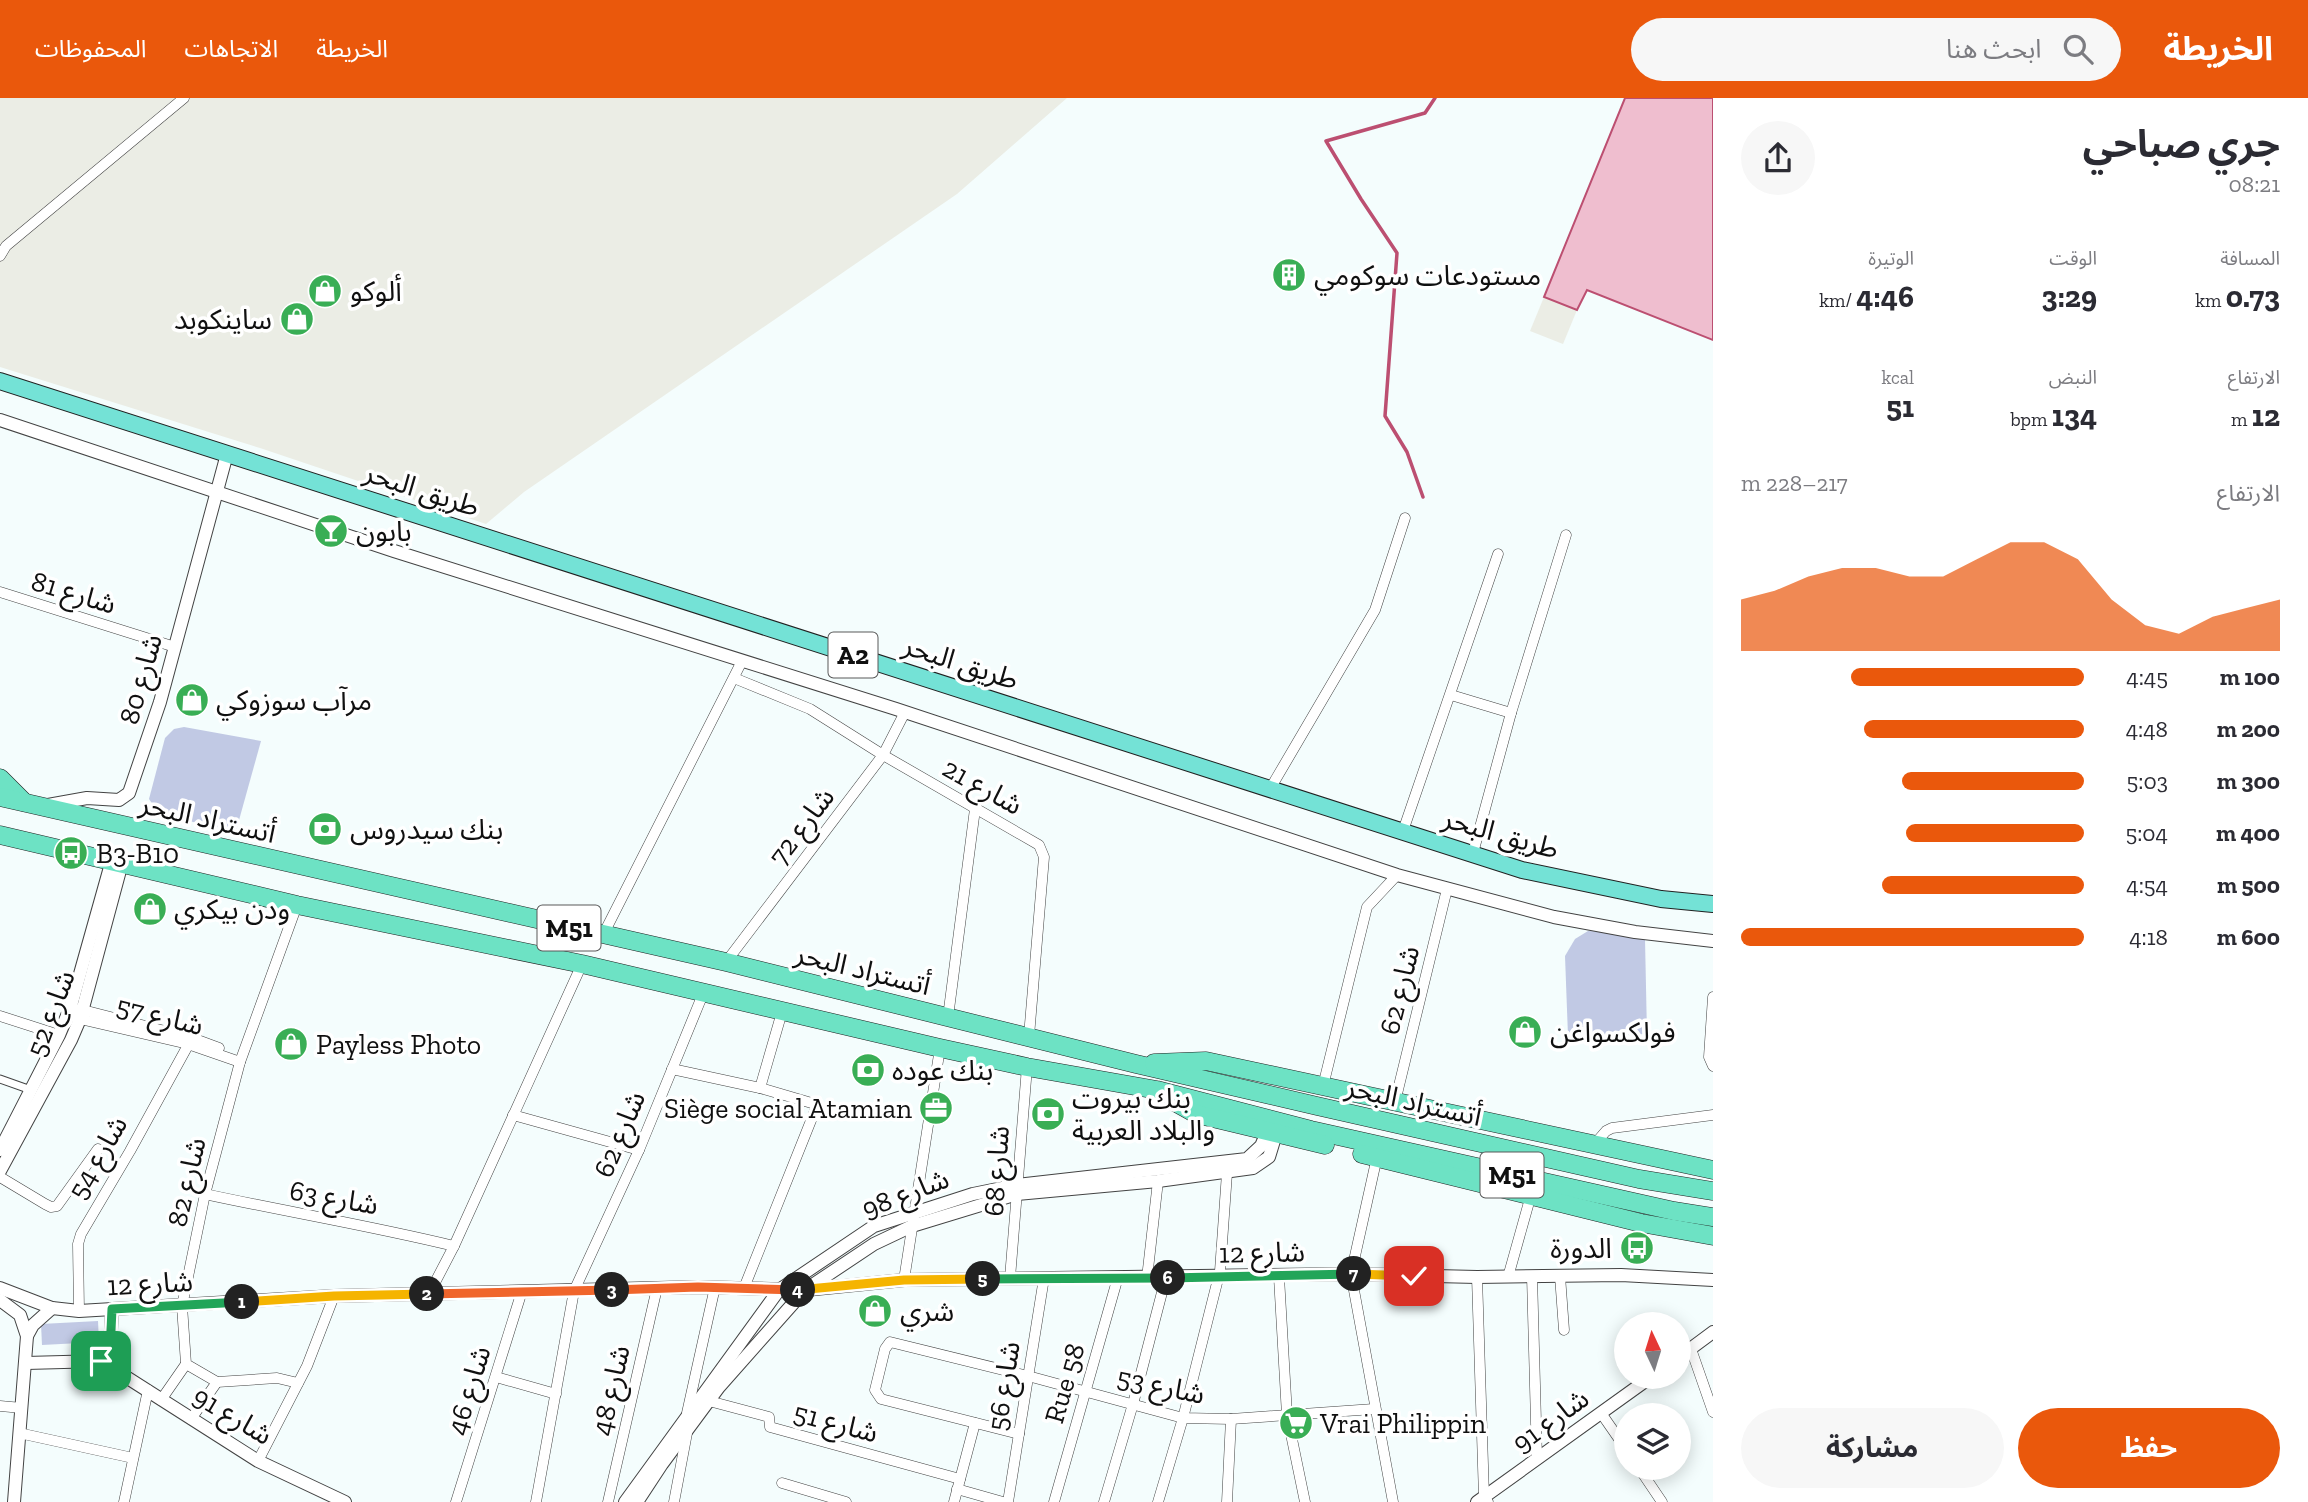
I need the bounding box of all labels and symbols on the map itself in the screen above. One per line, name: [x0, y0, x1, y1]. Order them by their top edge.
building icon: مستودعات سوكومي: [1270, 256, 1308, 294]
place label: مستودعات سوكومي: [1314, 259, 1541, 296]
shop icon: ألوكو: [306, 272, 344, 310]
place label: ألوكو: [350, 273, 402, 308]
shop icon: ساينكوبد: [278, 300, 316, 338]
place label: ساينكوبد: [174, 303, 272, 336]
street label: طريق البحر: [359, 455, 484, 525]
bar icon: بابون: [312, 512, 350, 550]
place label: بابون: [356, 515, 412, 548]
street label: شارع 81: [26, 564, 120, 625]
street label: طريق البحر: [898, 628, 1023, 698]
street label: شارع 80: [112, 630, 173, 729]
road number: A2: [828, 632, 878, 678]
shop icon: مرآب سوزوكي: [173, 681, 211, 719]
place label: مرآب سوزوكي: [216, 684, 372, 721]
street label: شارع 21: [935, 751, 1028, 825]
street label: شارع 72: [762, 781, 844, 874]
street label: أتستراد البحر: [136, 785, 279, 850]
street label: طريق البحر: [1438, 801, 1563, 867]
bank icon: بنك سيدروس: [306, 810, 344, 848]
place label: بنك سيدروس: [350, 813, 503, 846]
bus stop icon: B3-B10: [52, 834, 90, 872]
place label: B3-B10: [96, 837, 179, 870]
shop icon: ودن بيكري: [131, 890, 169, 928]
place label: ودن بيكري: [174, 893, 290, 930]
road number: M51: [538, 906, 600, 950]
street label: أتستراد البحر: [791, 935, 934, 1002]
street label: شارع 62: [1373, 942, 1430, 1039]
street label: شارع 52: [19, 965, 86, 1062]
street label: شارع 57: [112, 989, 207, 1046]
shop icon: فولكسواغن: [1506, 1013, 1544, 1051]
place label: فولكسواغن: [1550, 1016, 1675, 1049]
shop icon: Payless Photo: [272, 1025, 310, 1063]
place label: Payless Photo: [316, 1028, 481, 1061]
bank icon: بنك عوده: [849, 1051, 887, 1089]
place label: بنك عوده: [892, 1054, 993, 1087]
street label: أتستراد البحر: [1342, 1068, 1485, 1133]
place label: بنك بيروت والبلاد العربية: [1072, 1082, 1215, 1147]
street label: شارع 62: [587, 1086, 656, 1184]
office icon: Siège social Atamian: [917, 1089, 955, 1127]
place label: Siège social Atamian: [664, 1092, 912, 1125]
bank icon: بنك بيروت والبلاد العربية: [1029, 1095, 1067, 1133]
street label: شارع 54: [61, 1110, 138, 1207]
street label: شارع 68: [977, 1125, 1020, 1218]
street label: شارع 82: [160, 1134, 217, 1231]
road number: M51: [1480, 1152, 1544, 1198]
street label: شارع 98: [857, 1162, 955, 1229]
street label: شارع 63: [286, 1173, 381, 1225]
bus stop icon: الدورة: [1618, 1229, 1656, 1267]
place label: الدورة: [1550, 1232, 1612, 1265]
street label: شارع 12: [1219, 1235, 1305, 1274]
pin: [1384, 1246, 1444, 1306]
pin: 7: [1336, 1256, 1372, 1292]
pin: 6: [1150, 1260, 1186, 1296]
pin: 5: [965, 1262, 1000, 1296]
street label: شارع 12: [106, 1265, 194, 1306]
pin: 3: [594, 1272, 630, 1308]
pin: 4: [780, 1272, 816, 1308]
pin: 2: [410, 1276, 444, 1312]
pin: 1: [224, 1284, 260, 1320]
shop icon: شري: [856, 1292, 894, 1330]
place label: شري: [900, 1295, 954, 1332]
north arrow: [1614, 1312, 1690, 1390]
pin: [71, 1331, 131, 1391]
street label: شارع 56: [980, 1339, 1031, 1434]
street label: Rue 58: [1037, 1339, 1092, 1427]
street label: شارع 46: [439, 1342, 501, 1440]
street label: شارع 48: [584, 1342, 641, 1439]
street label: شارع 53: [1113, 1360, 1208, 1415]
street label: شارع 91: [185, 1379, 278, 1455]
street label: شارع 91: [1506, 1382, 1597, 1462]
street label: شارع 51: [789, 1395, 882, 1453]
supermarket icon: Vrai Philippin: [1277, 1404, 1315, 1442]
place label: Vrai Philippin: [1319, 1407, 1486, 1440]

